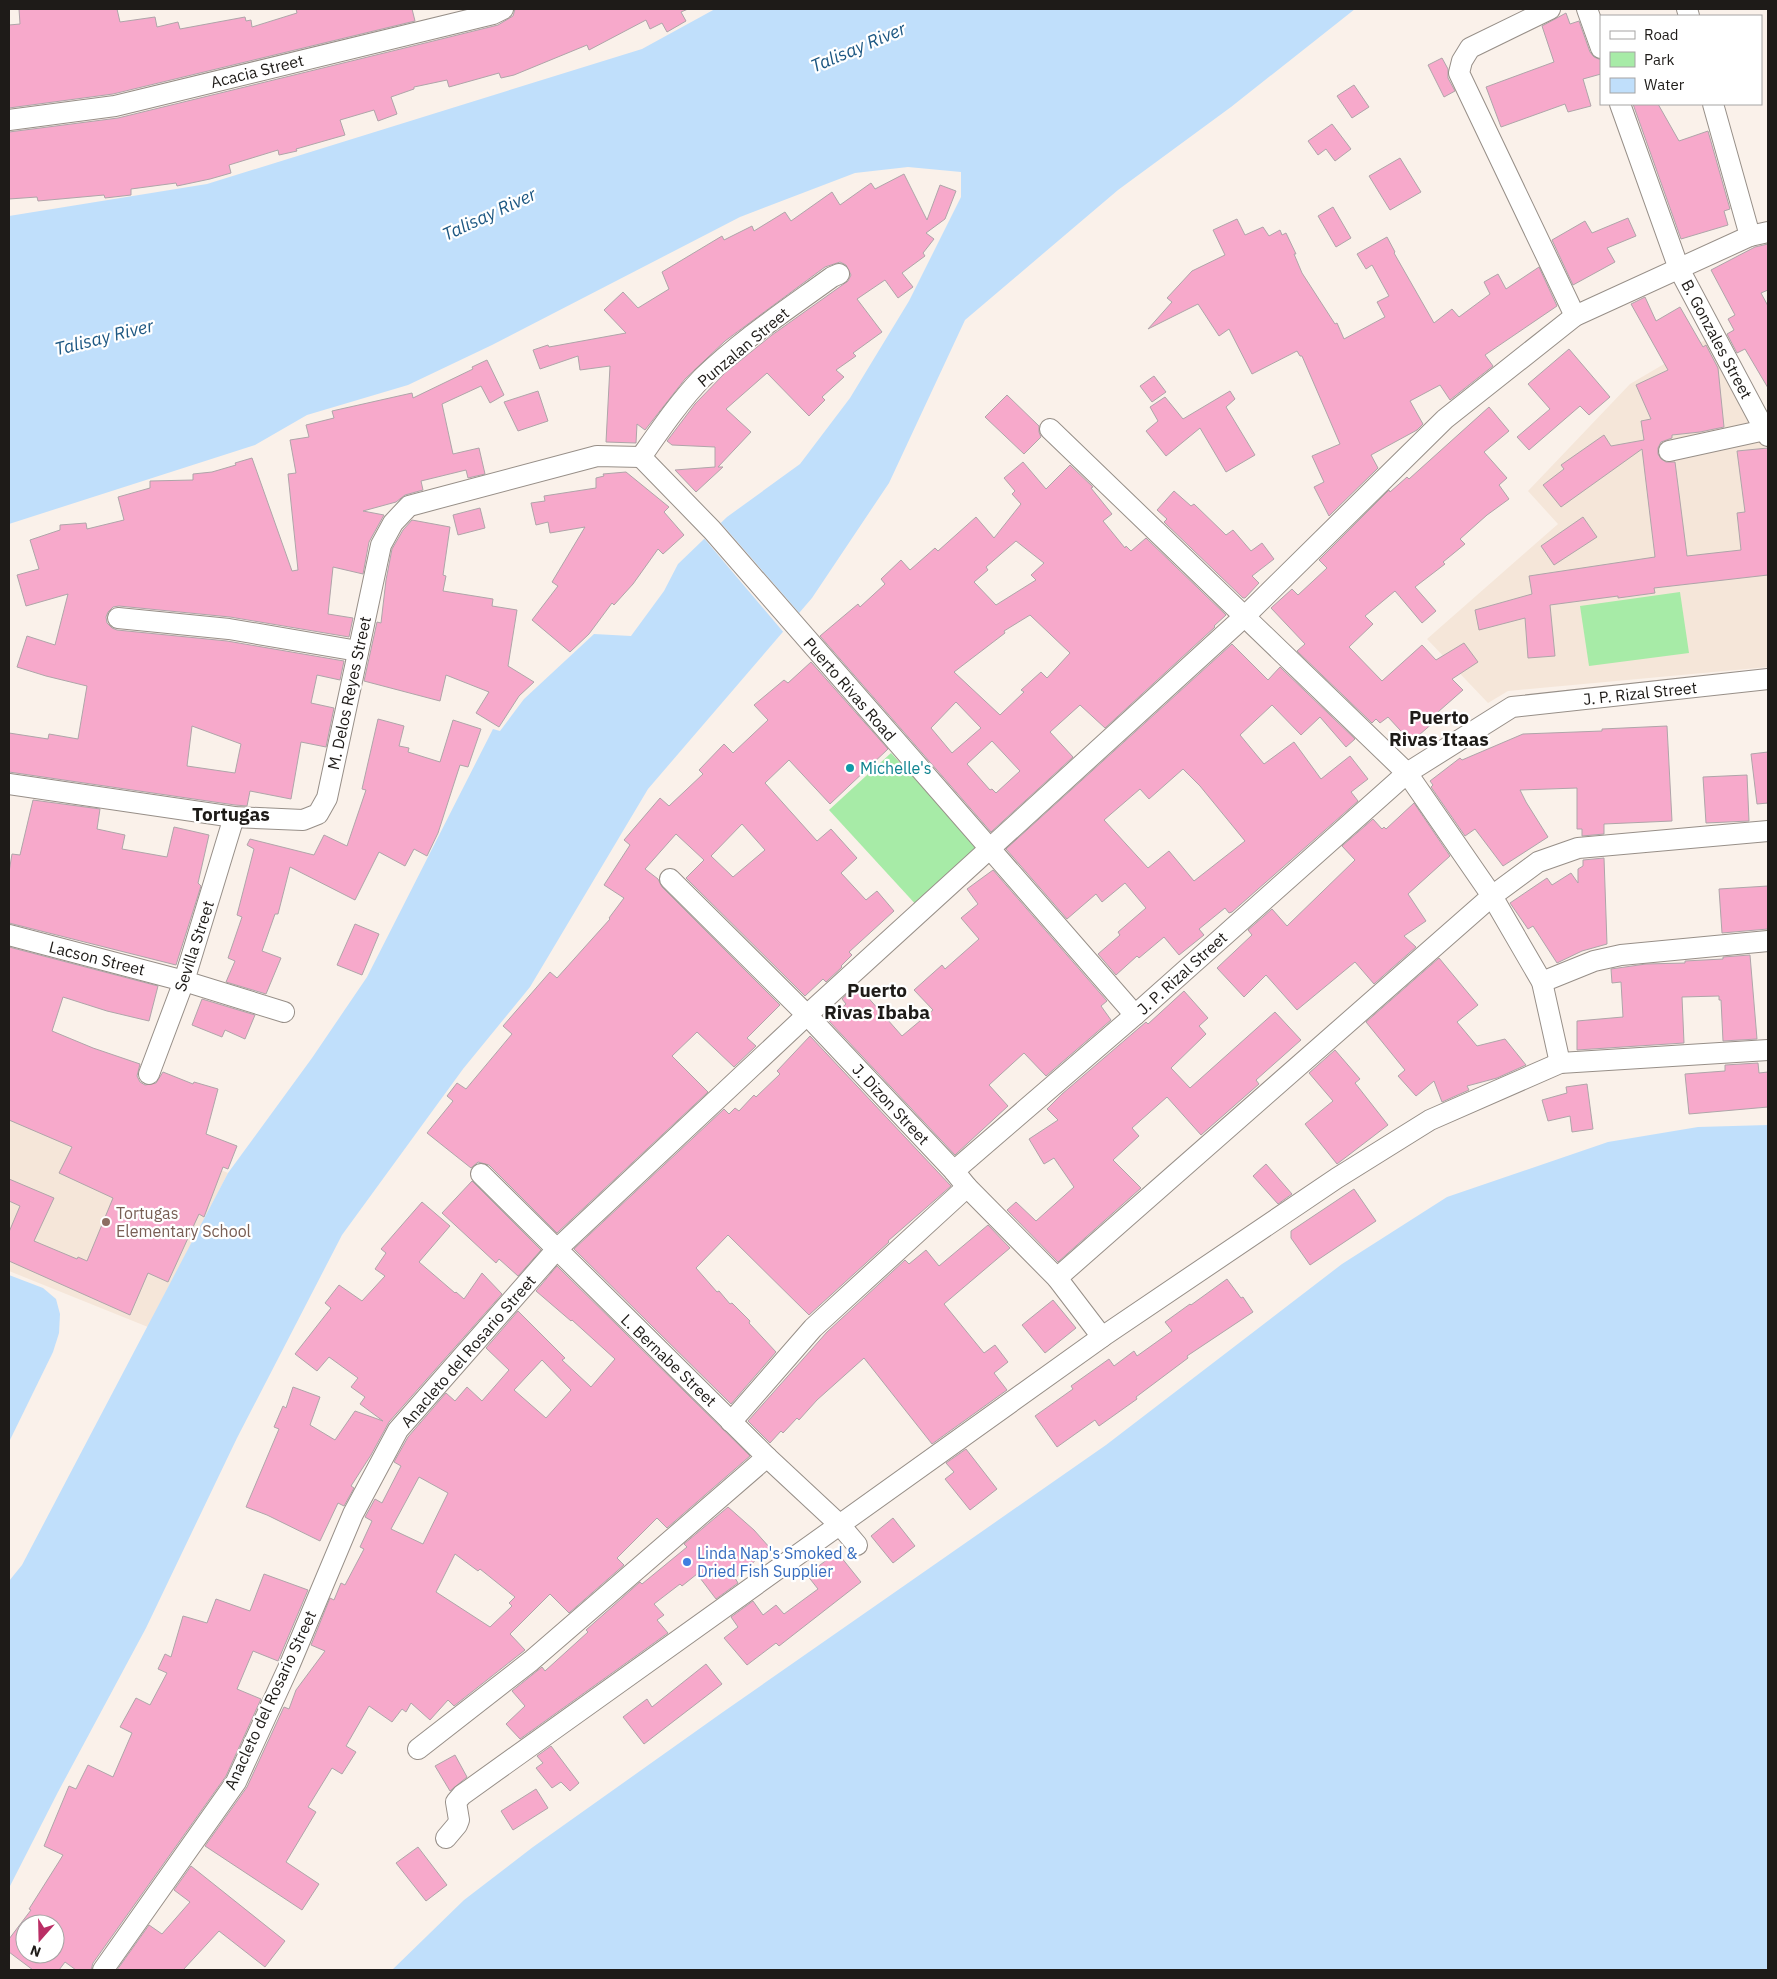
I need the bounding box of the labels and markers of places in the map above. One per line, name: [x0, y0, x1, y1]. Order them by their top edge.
place label: Michelle's: [860, 758, 932, 778]
marker: Michelle's: [844, 762, 856, 774]
place label: Tortugas Elementary School: [116, 1203, 251, 1241]
marker: Tortugas Elementary School: [100, 1216, 112, 1228]
place label: Linda Nap's Smoked & Dried Fish Supplier: [697, 1543, 857, 1581]
marker: Linda Nap's Smoked & Dried Fish Supplier: [681, 1556, 693, 1568]

